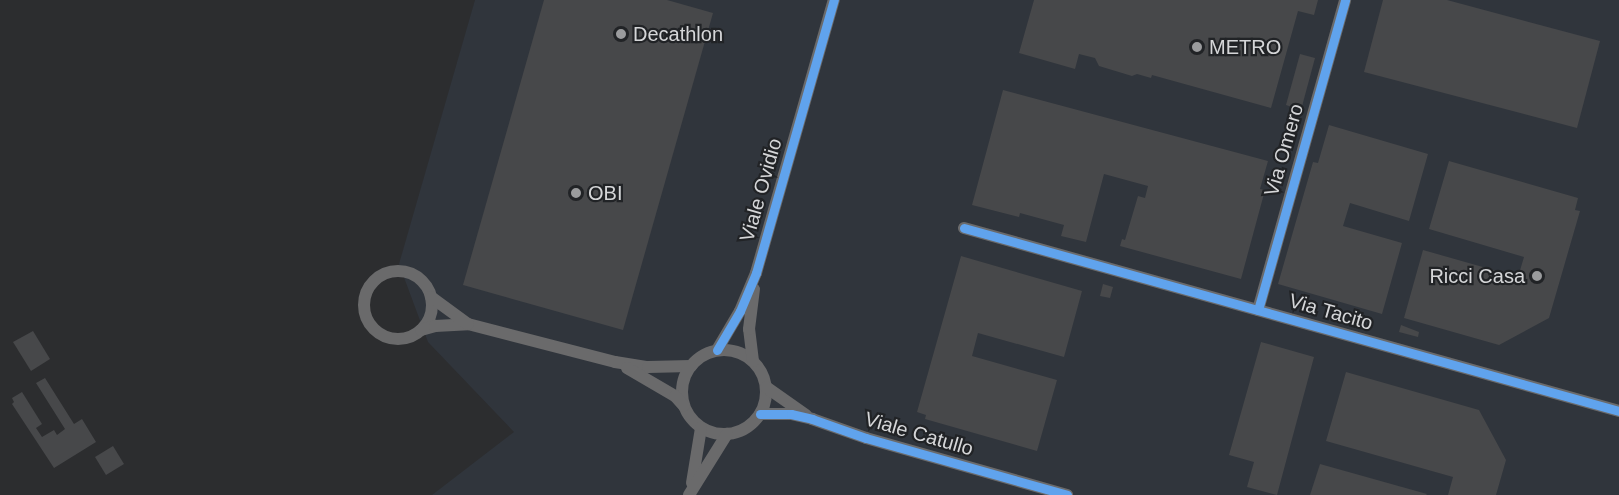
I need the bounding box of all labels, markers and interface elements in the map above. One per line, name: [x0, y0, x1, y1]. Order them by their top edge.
place label: Decathlon: [633, 22, 723, 46]
marker: Decathlon: [614, 27, 628, 41]
place label: METRO: [1209, 35, 1281, 59]
marker: METRO: [1190, 40, 1204, 54]
street label: Via Omero: [1259, 101, 1309, 199]
street label: Viale Ovidio: [735, 136, 787, 244]
place label: OBI: [588, 181, 622, 205]
marker: OBI: [569, 186, 583, 200]
place label: Ricci Casa: [1429, 264, 1525, 288]
marker: Ricci Casa: [1530, 269, 1544, 283]
street label: Via Tacito: [1286, 289, 1376, 335]
street label: Viale Catullo: [862, 407, 976, 461]

